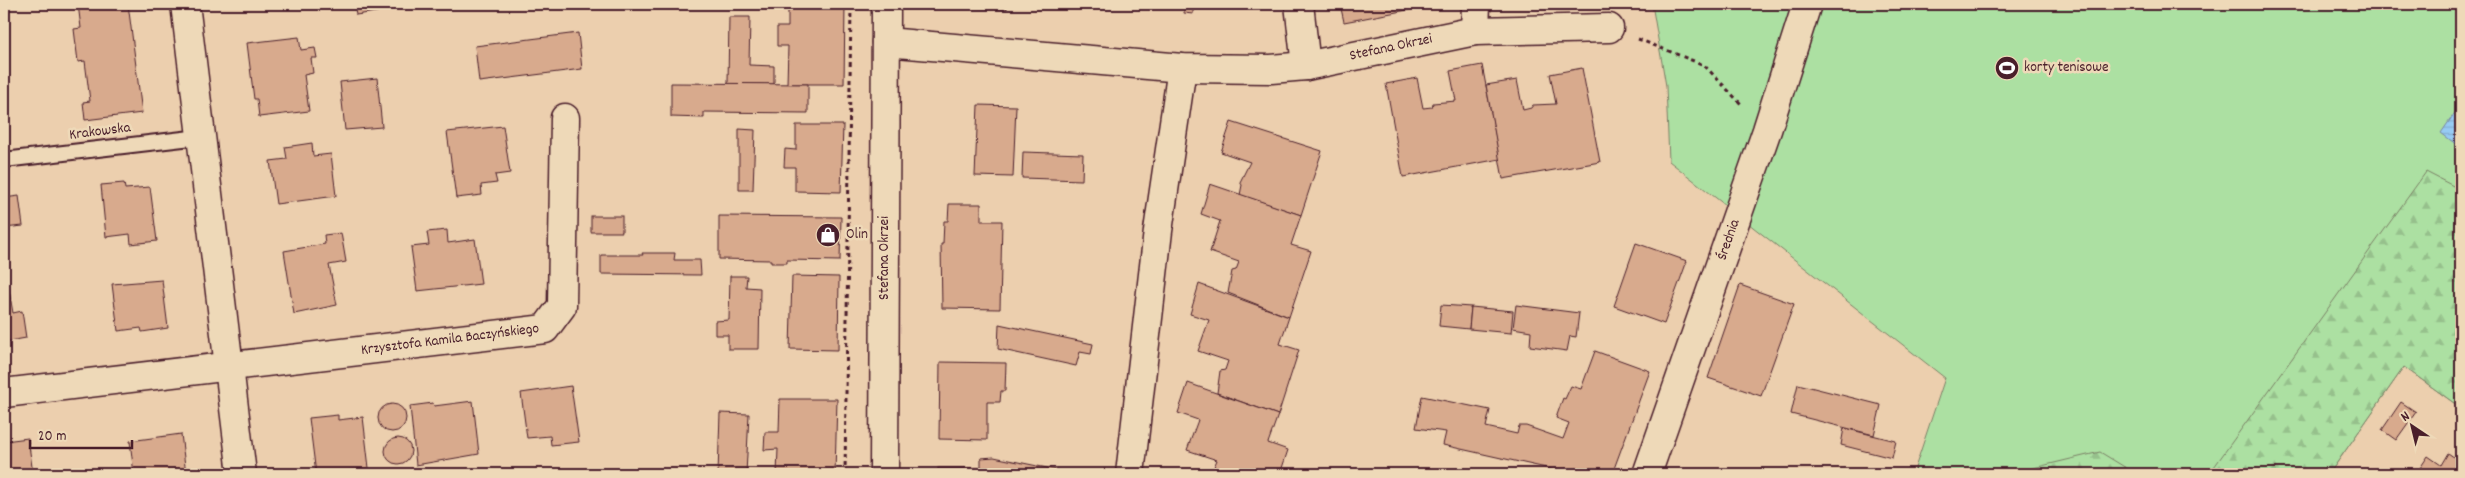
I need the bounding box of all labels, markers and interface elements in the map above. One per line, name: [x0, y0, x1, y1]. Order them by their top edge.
street label: Stefana Okrzei: [1348, 28, 1435, 67]
sports icon: korty tenisowe: [1994, 55, 2020, 81]
place label: korty tenisowe: [2024, 57, 2109, 79]
street label: Krakowska: [68, 117, 133, 147]
street label: Stefana Okrzei: [874, 216, 896, 300]
street label: Średnia: [1712, 216, 1747, 263]
shop icon: Olin: [815, 222, 841, 248]
place label: Olin: [846, 224, 868, 246]
street label: Krzysztofa Kamila Baczyńskiego: [360, 318, 541, 362]
north arrow: [2388, 400, 2438, 450]
text: N: [2397, 407, 2414, 427]
scale bar: [30, 418, 132, 450]
text: 20 m: [38, 426, 66, 448]

